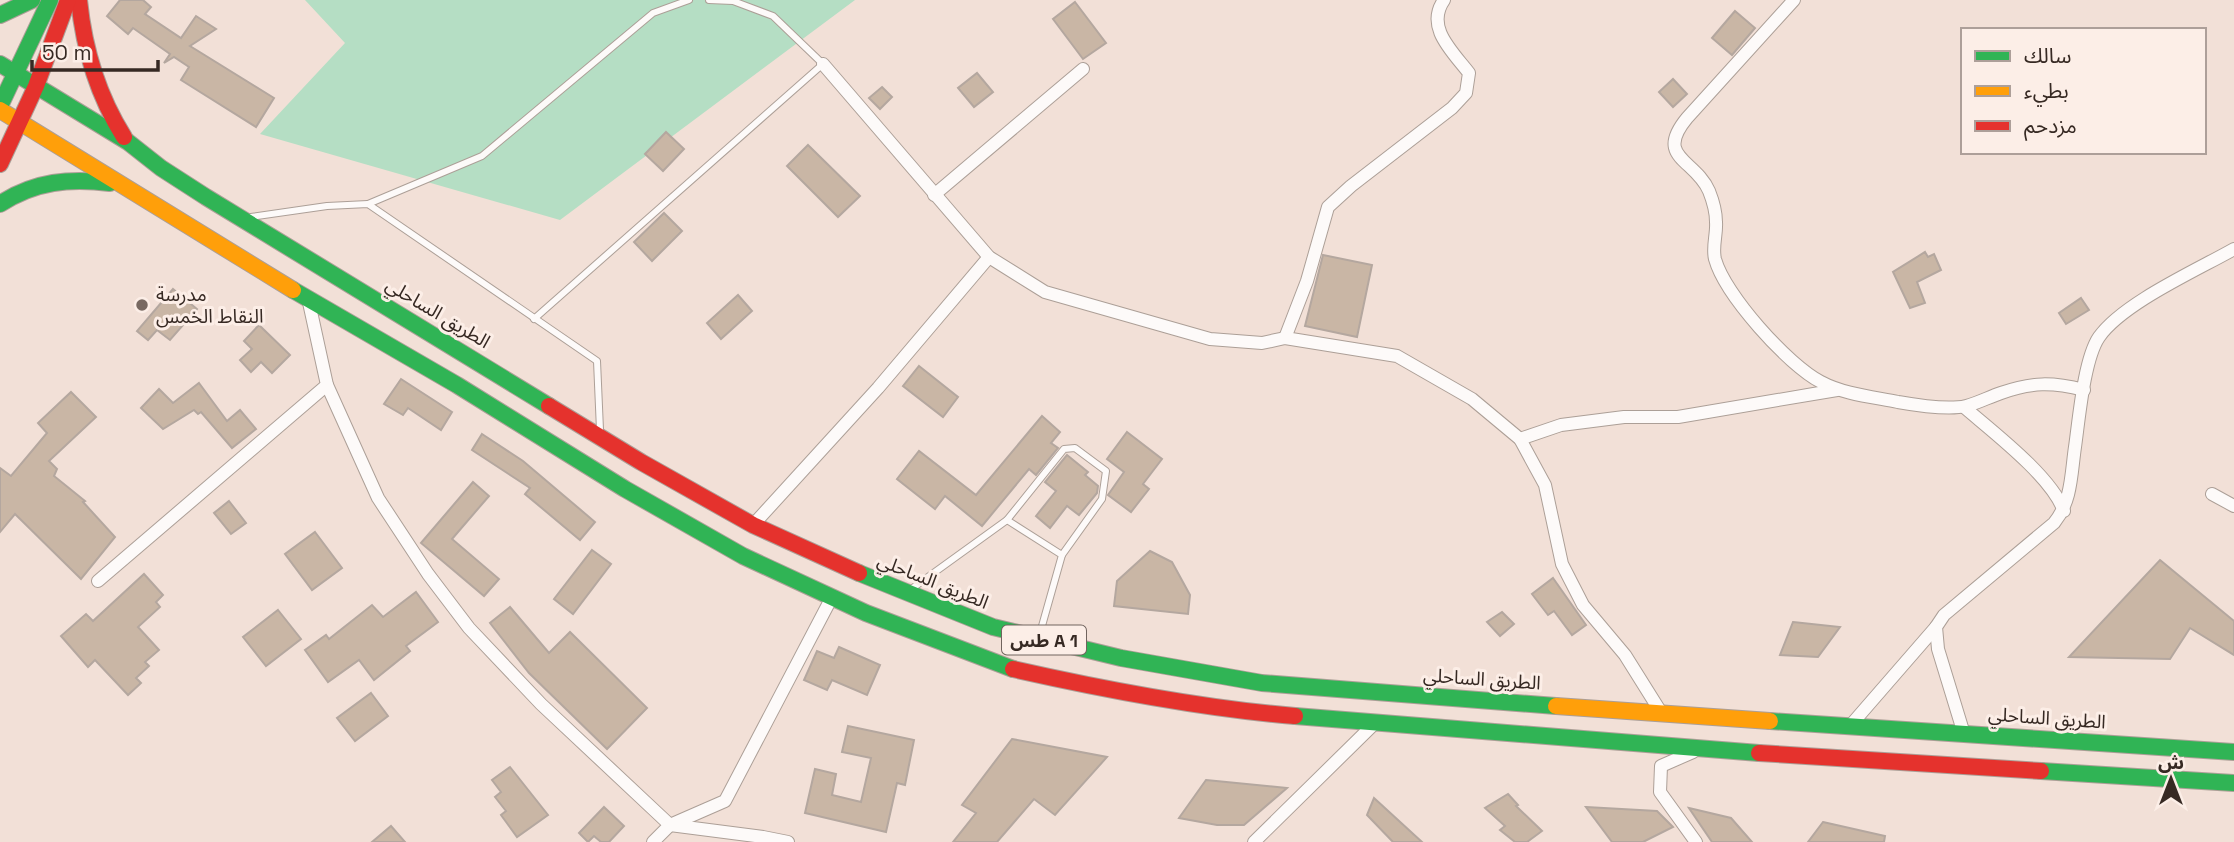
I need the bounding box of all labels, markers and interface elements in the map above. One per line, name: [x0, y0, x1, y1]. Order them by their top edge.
scale bar: [32, 28, 158, 72]
legend: [1961, 28, 2206, 154]
text: 50 m: [42, 39, 92, 66]
text: سالك: [2024, 42, 2071, 69]
text: بطيء: [2024, 77, 2069, 107]
text: مزدحم: [2024, 112, 2077, 141]
street label: الطريق الساحلي: [380, 272, 495, 356]
place label: مدرسة النقاط الخمس: [156, 282, 263, 329]
marker: مدرسة النقاط الخمس: [134, 297, 150, 313]
street label: الطريق الساحلي: [873, 547, 992, 617]
road number: طس A 1: [1002, 626, 1086, 654]
street label: الطريق الساحلي: [1422, 662, 1542, 698]
street label: الطريق الساحلي: [1987, 701, 2107, 737]
north arrow: [2136, 744, 2206, 814]
text: ش: [2158, 750, 2184, 775]

